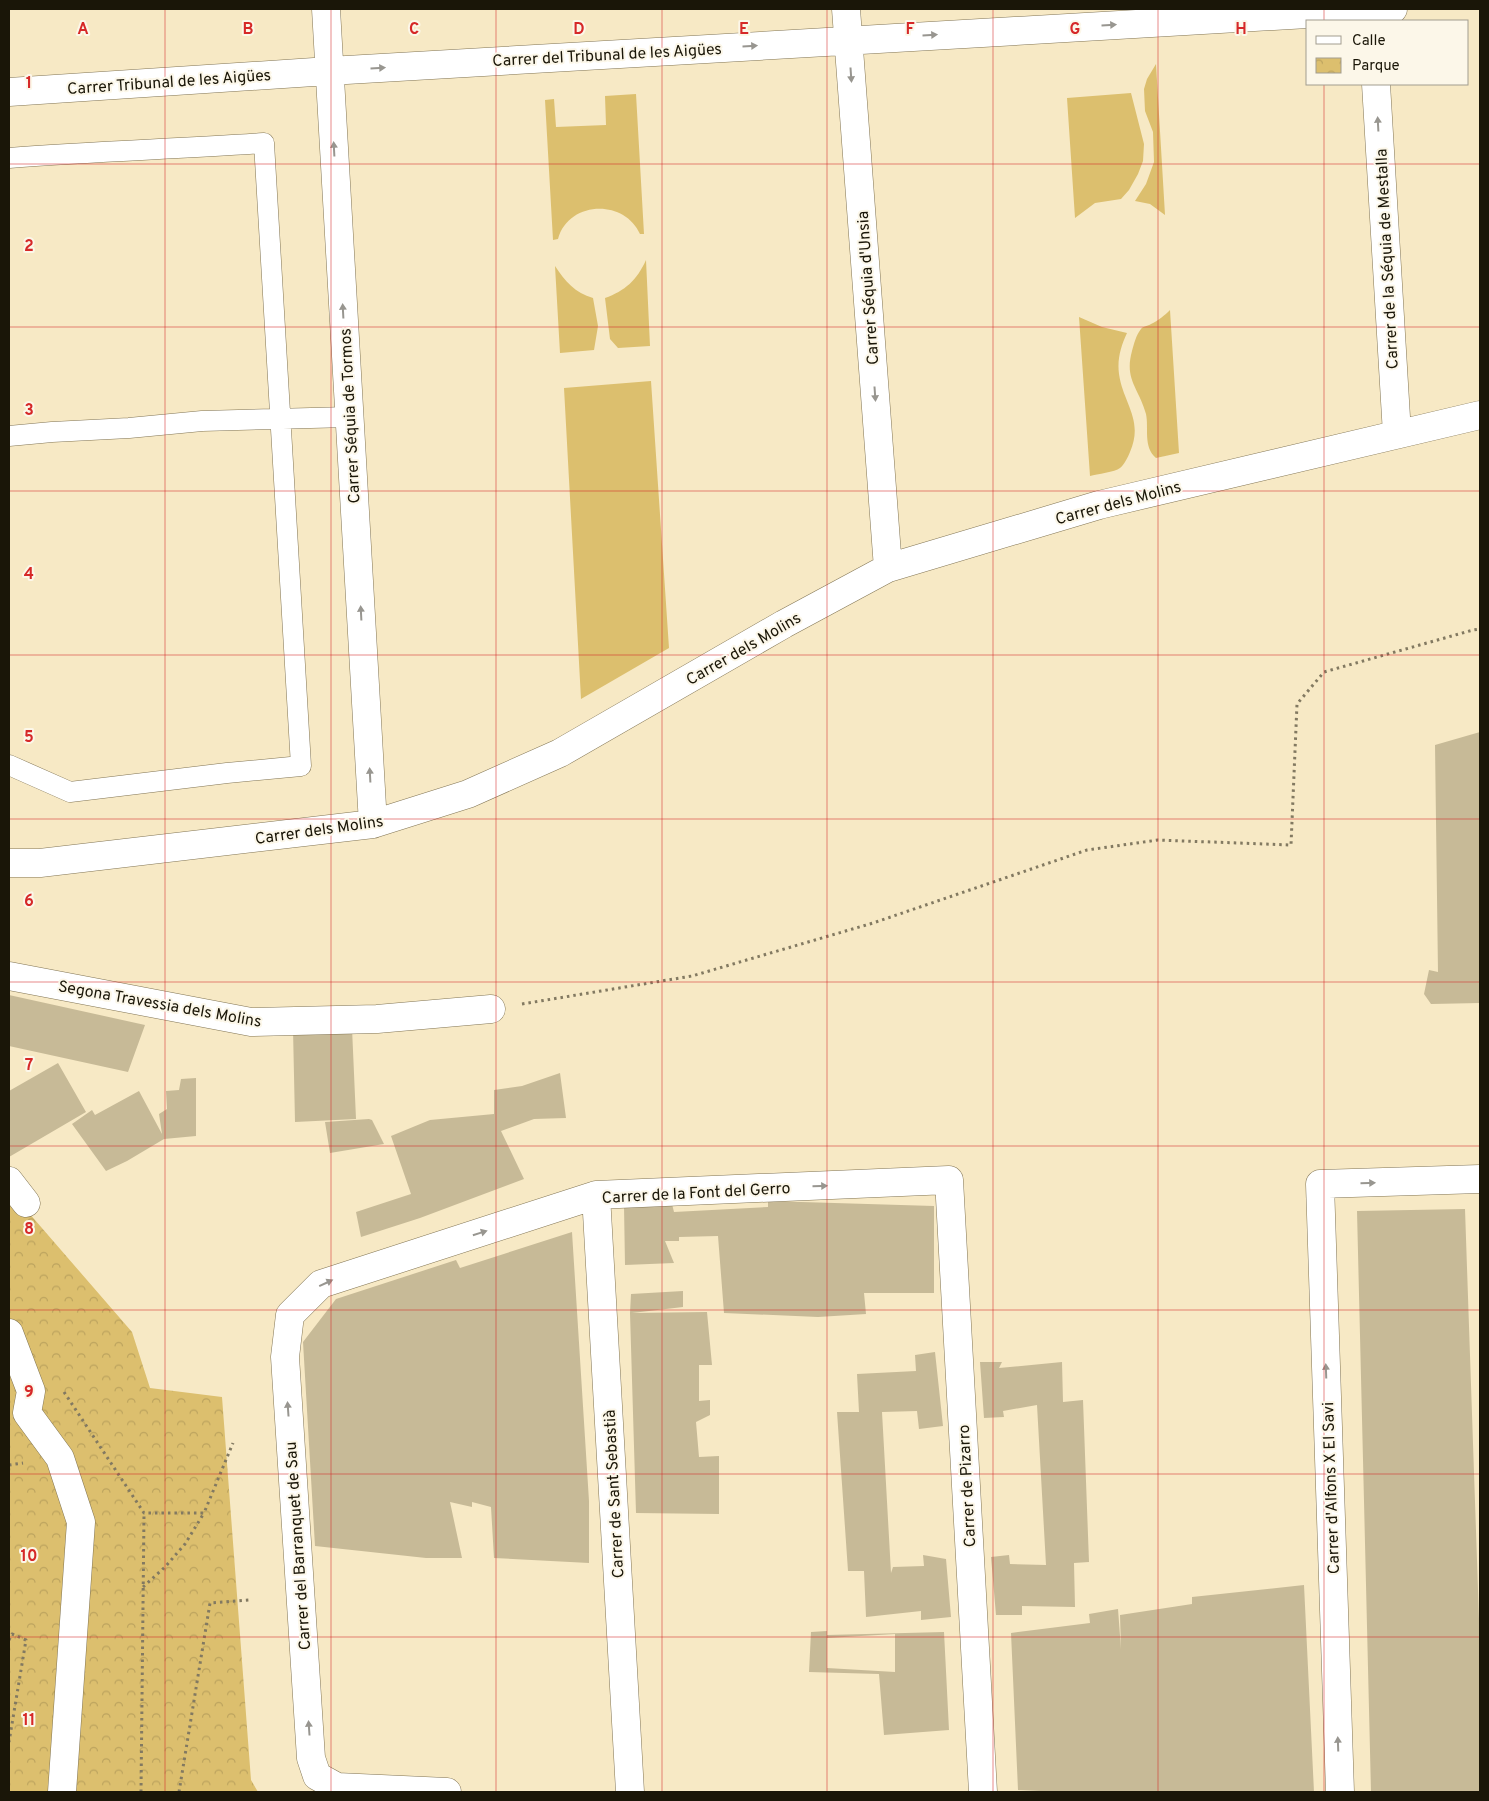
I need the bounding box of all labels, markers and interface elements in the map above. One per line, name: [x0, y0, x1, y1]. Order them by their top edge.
text: A: [77, 20, 89, 40]
text: B: [242, 20, 254, 40]
text: C: [409, 20, 419, 40]
text: D: [573, 20, 585, 40]
text: E: [739, 20, 749, 40]
text: F: [905, 20, 915, 40]
text: G: [1070, 20, 1080, 40]
one-way arrow: [1102, 20, 1118, 28]
text: H: [1235, 20, 1247, 40]
legend: [1306, 20, 1469, 85]
one-way arrow: [922, 31, 938, 39]
text: Calle: [1352, 32, 1386, 51]
street label: Carrer del Tribunal de les Aigües: [492, 40, 722, 72]
one-way arrow: [742, 41, 758, 49]
text: Parque: [1352, 57, 1400, 76]
one-way arrow: [370, 63, 386, 71]
street label: Carrer Tribunal de les Aigües: [67, 66, 272, 100]
one-way arrow: [847, 67, 855, 83]
text: 1: [26, 74, 32, 94]
one-way arrow: [1374, 115, 1382, 131]
one-way arrow: [329, 141, 337, 157]
street label: Carrer de la Séquia de Mestalla: [1372, 148, 1404, 370]
street label: Carrer Séquia d'Unsia: [854, 210, 884, 366]
text: 2: [24, 237, 34, 257]
one-way arrow: [339, 303, 347, 319]
street label: Carrer Séquia de Tormos: [336, 328, 366, 504]
one-way arrow: [871, 386, 879, 402]
text: 3: [24, 401, 34, 421]
street label: Carrer dels Molins: [1053, 478, 1184, 530]
text: 4: [24, 565, 34, 585]
one-way arrow: [356, 605, 364, 621]
street label: Carrer dels Molins: [683, 609, 805, 691]
text: 5: [24, 728, 34, 748]
one-way arrow: [366, 767, 374, 783]
street label: Carrer dels Molins: [254, 812, 385, 850]
text: 6: [24, 892, 34, 912]
street label: Segona Travessia dels Molins: [56, 977, 263, 1033]
text: 7: [25, 1056, 33, 1076]
street label: Carrer de la Font del Gerro: [601, 1179, 791, 1209]
one-way arrow: [1361, 1179, 1377, 1187]
one-way arrow: [812, 1181, 828, 1189]
text: 8: [24, 1220, 34, 1240]
one-way arrow: [473, 1228, 488, 1236]
one-way arrow: [319, 1279, 333, 1287]
one-way arrow: [1321, 1363, 1329, 1379]
text: 9: [24, 1383, 34, 1403]
one-way arrow: [284, 1401, 292, 1417]
street label: Carrer d'Alfons X El Savi: [1319, 1401, 1345, 1574]
street label: Carrer de Sant Sebastià: [601, 1409, 629, 1579]
street label: Carrer de Pizarro: [955, 1424, 981, 1548]
street label: Carrer del Barranquet de Sau: [282, 1441, 316, 1651]
text: 10: [21, 1547, 37, 1567]
text: 11: [23, 1711, 35, 1731]
one-way arrow: [304, 1720, 312, 1736]
one-way arrow: [1334, 1735, 1342, 1751]

